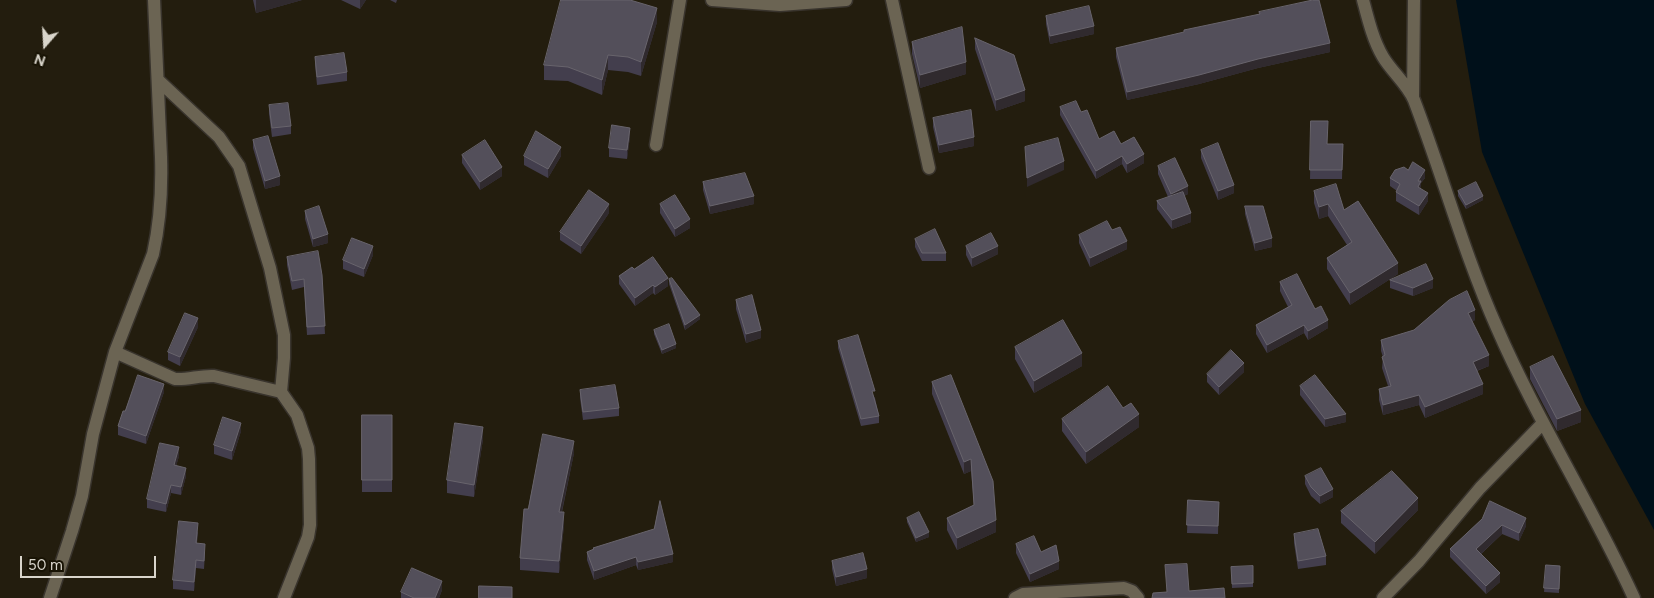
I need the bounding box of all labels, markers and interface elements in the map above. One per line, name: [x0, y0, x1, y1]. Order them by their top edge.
north arrow: [20, 20, 70, 70]
text: N: [32, 50, 48, 69]
scale bar: [22, 546, 159, 578]
text: 50 m: [28, 556, 63, 574]

